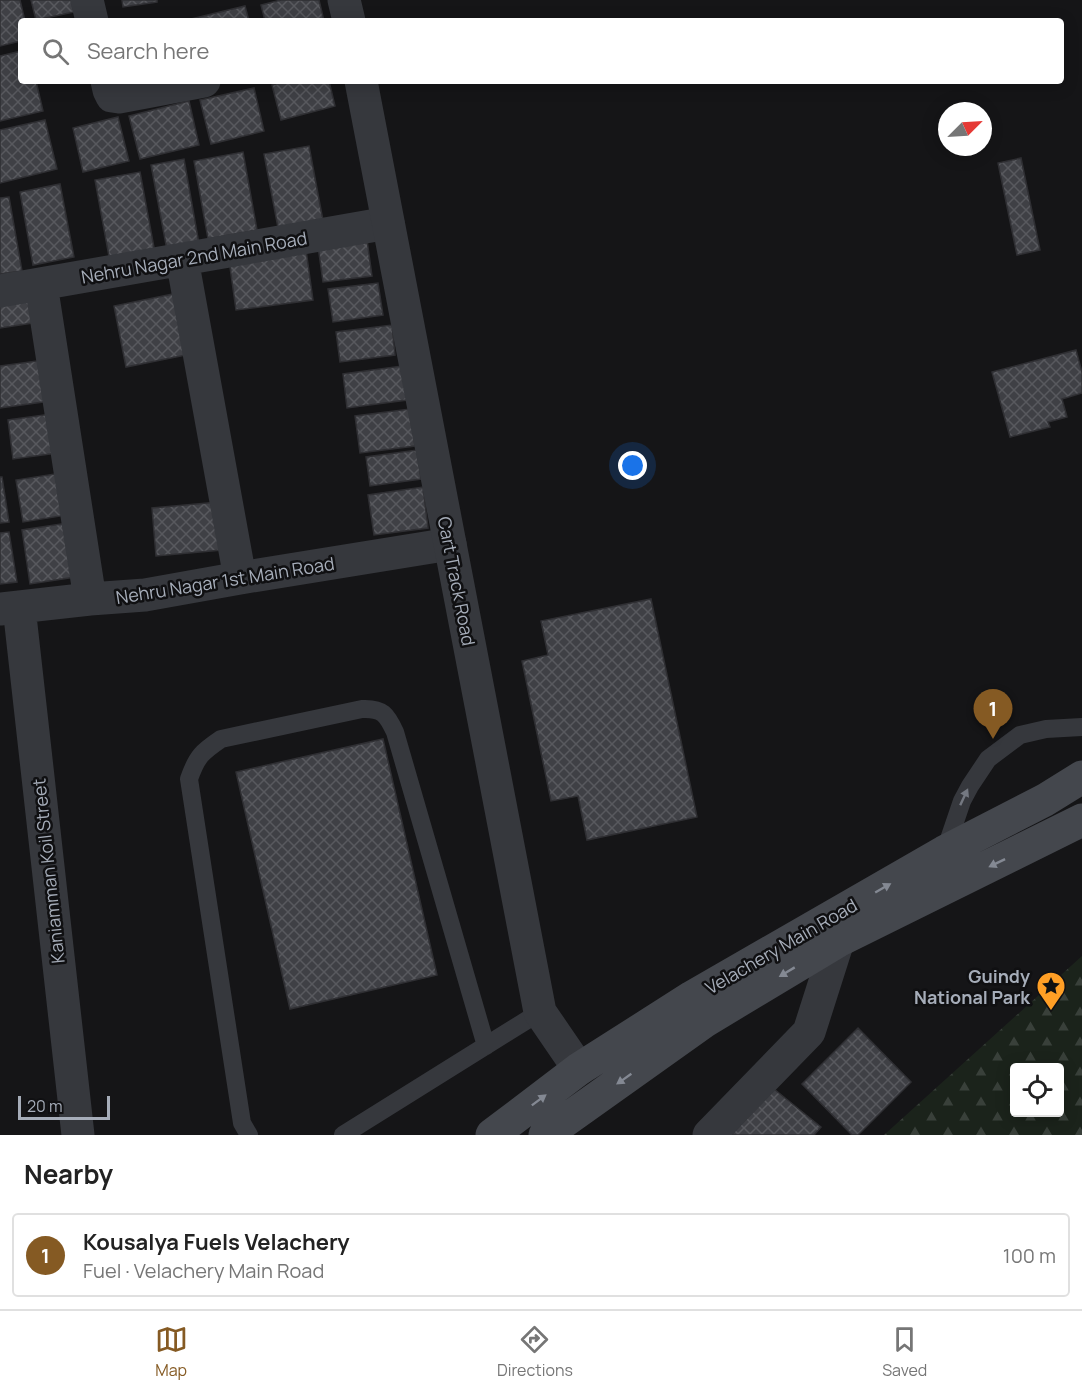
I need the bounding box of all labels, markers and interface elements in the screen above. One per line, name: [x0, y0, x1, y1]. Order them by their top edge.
search box: [18, 18, 1064, 84]
icon: search: [39, 35, 72, 68]
text: Search here: [87, 36, 209, 66]
north arrow: [938, 102, 992, 156]
street label: Nehru Nagar 2nd Main Road: [79, 225, 309, 289]
your location: [618, 451, 647, 480]
street label: Cart Track Road: [433, 514, 481, 648]
street label: Nehru Nagar 1st Main Road: [114, 551, 336, 609]
pin: 1: [974, 690, 1012, 739]
street label: Kaniamman Koil Street: [26, 777, 70, 965]
one-way arrow: [960, 789, 969, 806]
one-way arrow: [989, 858, 1006, 867]
one-way arrow: [875, 882, 891, 893]
street label: Velachery Main Road: [701, 893, 861, 999]
place label: Guindy National Park: [914, 964, 1031, 1009]
one-way arrow: [779, 966, 795, 977]
place icon: Guindy National Park: [1035, 970, 1067, 1012]
map controls: [1010, 1063, 1064, 1117]
button: locate: [1010, 1063, 1064, 1117]
one-way arrow: [617, 1072, 632, 1084]
scale bar: [18, 1093, 110, 1120]
one-way arrow: [530, 1094, 546, 1106]
text: 20 m: [27, 1095, 63, 1117]
text: Nearby: [24, 1156, 113, 1192]
text: Kousalya Fuels Velachery: [83, 1227, 350, 1257]
text: 1: [41, 1242, 50, 1269]
text: 100 m: [1003, 1242, 1056, 1269]
text: Fuel · Velachery Main Road: [83, 1257, 324, 1284]
tab: Map: [155, 1323, 188, 1381]
tab: Directions: [497, 1323, 573, 1381]
tab: Saved: [882, 1323, 927, 1381]

